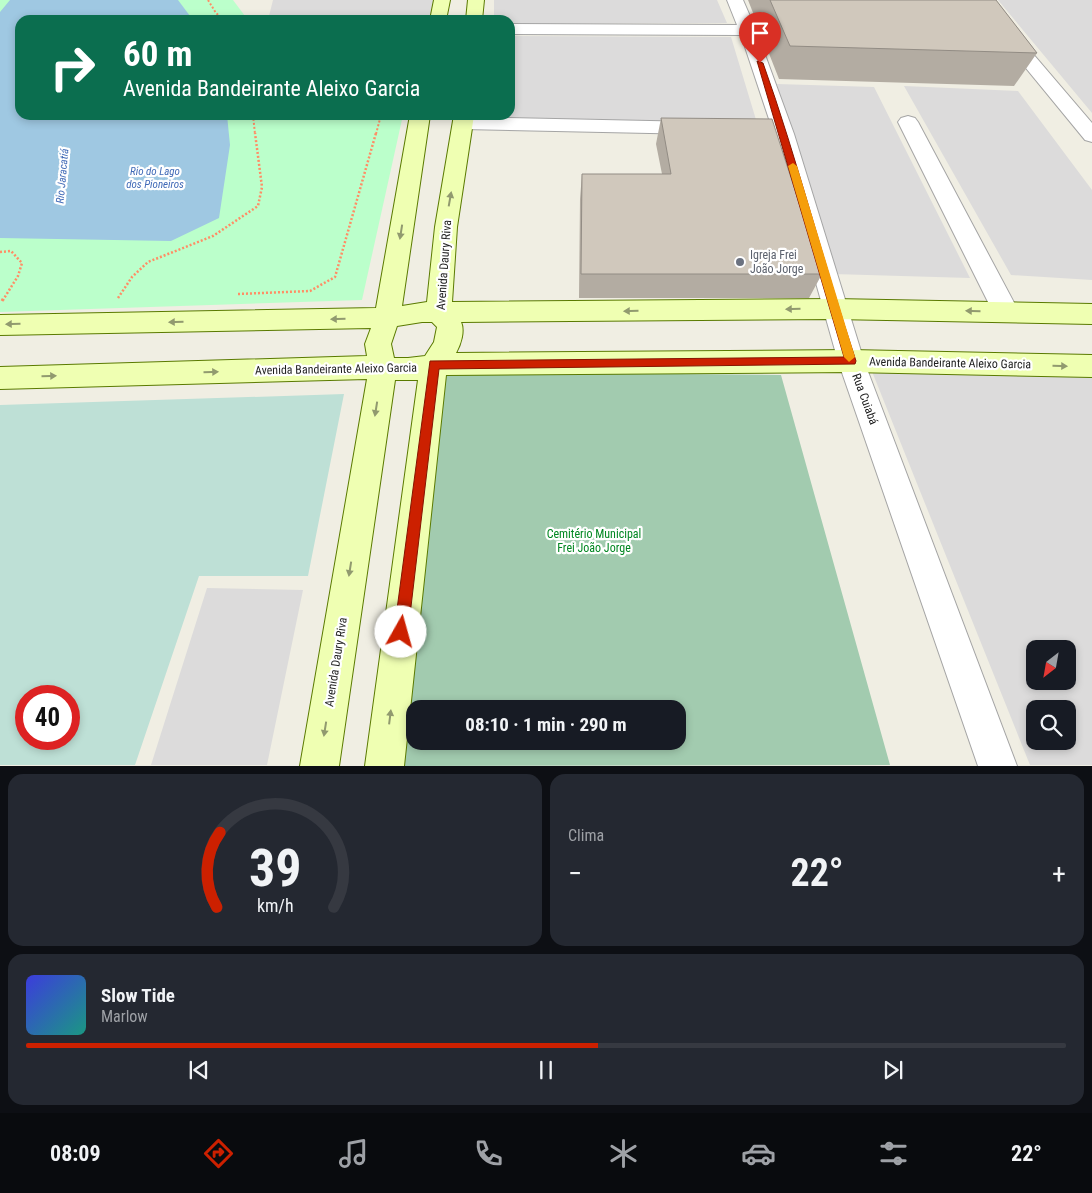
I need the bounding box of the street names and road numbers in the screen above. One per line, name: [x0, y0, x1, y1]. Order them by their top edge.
street label: Avenida Daury Riva: [434, 219, 454, 310]
street label: Avenida Bandeirante Aleixo Garcia: [869, 355, 1031, 371]
street label: Avenida Bandeirante Aleixo Garcia: [255, 361, 417, 377]
street label: Rua Cuiabá: [849, 371, 881, 427]
street label: Avenida Daury Riva: [322, 616, 350, 708]

